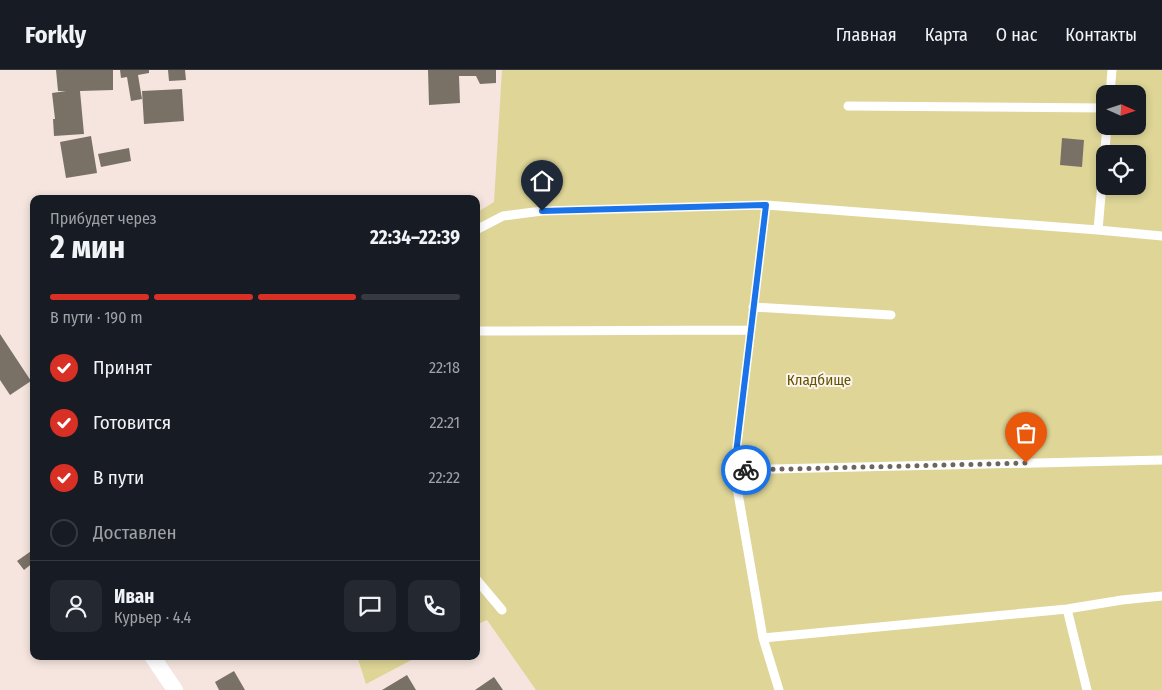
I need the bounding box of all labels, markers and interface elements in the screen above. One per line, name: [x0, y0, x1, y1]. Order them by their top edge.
text: Forkly: [25, 21, 86, 49]
text: Главная: [836, 24, 897, 46]
text: Карта: [925, 24, 968, 46]
text: О нас: [996, 24, 1037, 46]
text: Контакты: [1065, 24, 1137, 46]
north arrow: [1096, 85, 1146, 135]
map controls: [1096, 85, 1146, 195]
button: locate: [1096, 145, 1146, 195]
pin: [521, 160, 563, 211]
icon: home: [528, 167, 556, 195]
text: Прибудет через: [50, 209, 157, 228]
text: 22:34–22:39: [370, 226, 460, 249]
text: 2 мин: [50, 228, 125, 266]
text: В пути · 190 m: [50, 308, 143, 327]
icon: check: [50, 354, 78, 382]
text: Принят: [93, 356, 152, 379]
text: 22:18: [429, 358, 460, 377]
park label: Кладбище: [787, 371, 851, 389]
icon: check: [50, 409, 78, 437]
text: Готовится: [93, 411, 171, 434]
pin: [1005, 412, 1047, 463]
text: 22:21: [430, 413, 460, 432]
icon: bag: [1012, 419, 1040, 447]
courier: [721, 445, 771, 495]
icon: bike: [732, 456, 760, 484]
icon: check: [50, 464, 78, 492]
text: В пути: [93, 466, 144, 489]
text: 22:22: [428, 468, 460, 487]
text: Доставлен: [93, 521, 177, 544]
button: person: [50, 580, 102, 632]
button: chat: [344, 580, 396, 632]
button: phone: [408, 580, 460, 632]
text: Иван: [114, 585, 154, 608]
text: Курьер · 4.4: [114, 608, 191, 627]

